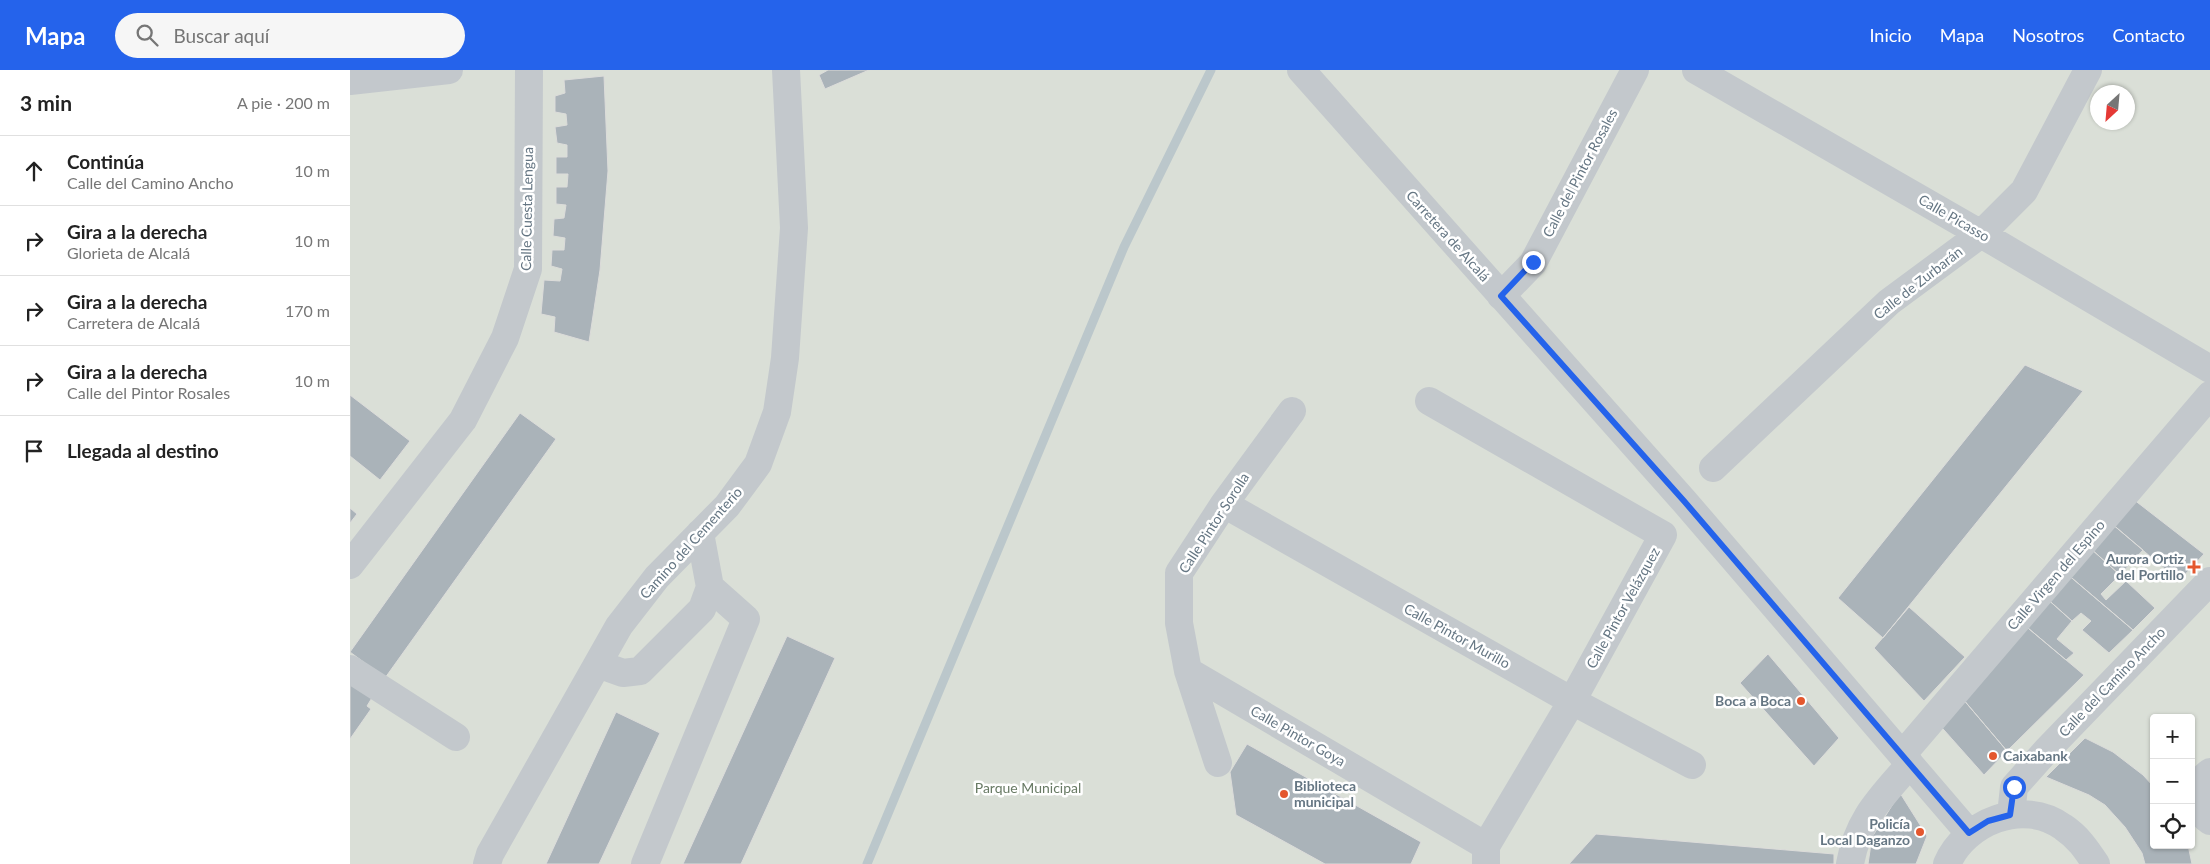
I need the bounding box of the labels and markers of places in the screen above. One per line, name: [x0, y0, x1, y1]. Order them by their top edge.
place label: Aurora Ortiz del Portillo: [2105, 550, 2185, 583]
marker: Aurora Ortiz del Portillo: [2188, 561, 2200, 573]
place label: Boca a Boca: [1715, 692, 1791, 709]
marker: Boca a Boca: [1795, 695, 1807, 707]
place label: Caixabank: [2003, 747, 2068, 764]
marker: Caixabank: [1987, 750, 1999, 762]
place label: Biblioteca municipal: [1294, 777, 1356, 810]
marker: Biblioteca municipal: [1278, 788, 1290, 800]
place label: Policía Local Daganzo: [1820, 815, 1910, 848]
marker: Policía Local Daganzo: [1914, 826, 1926, 838]

